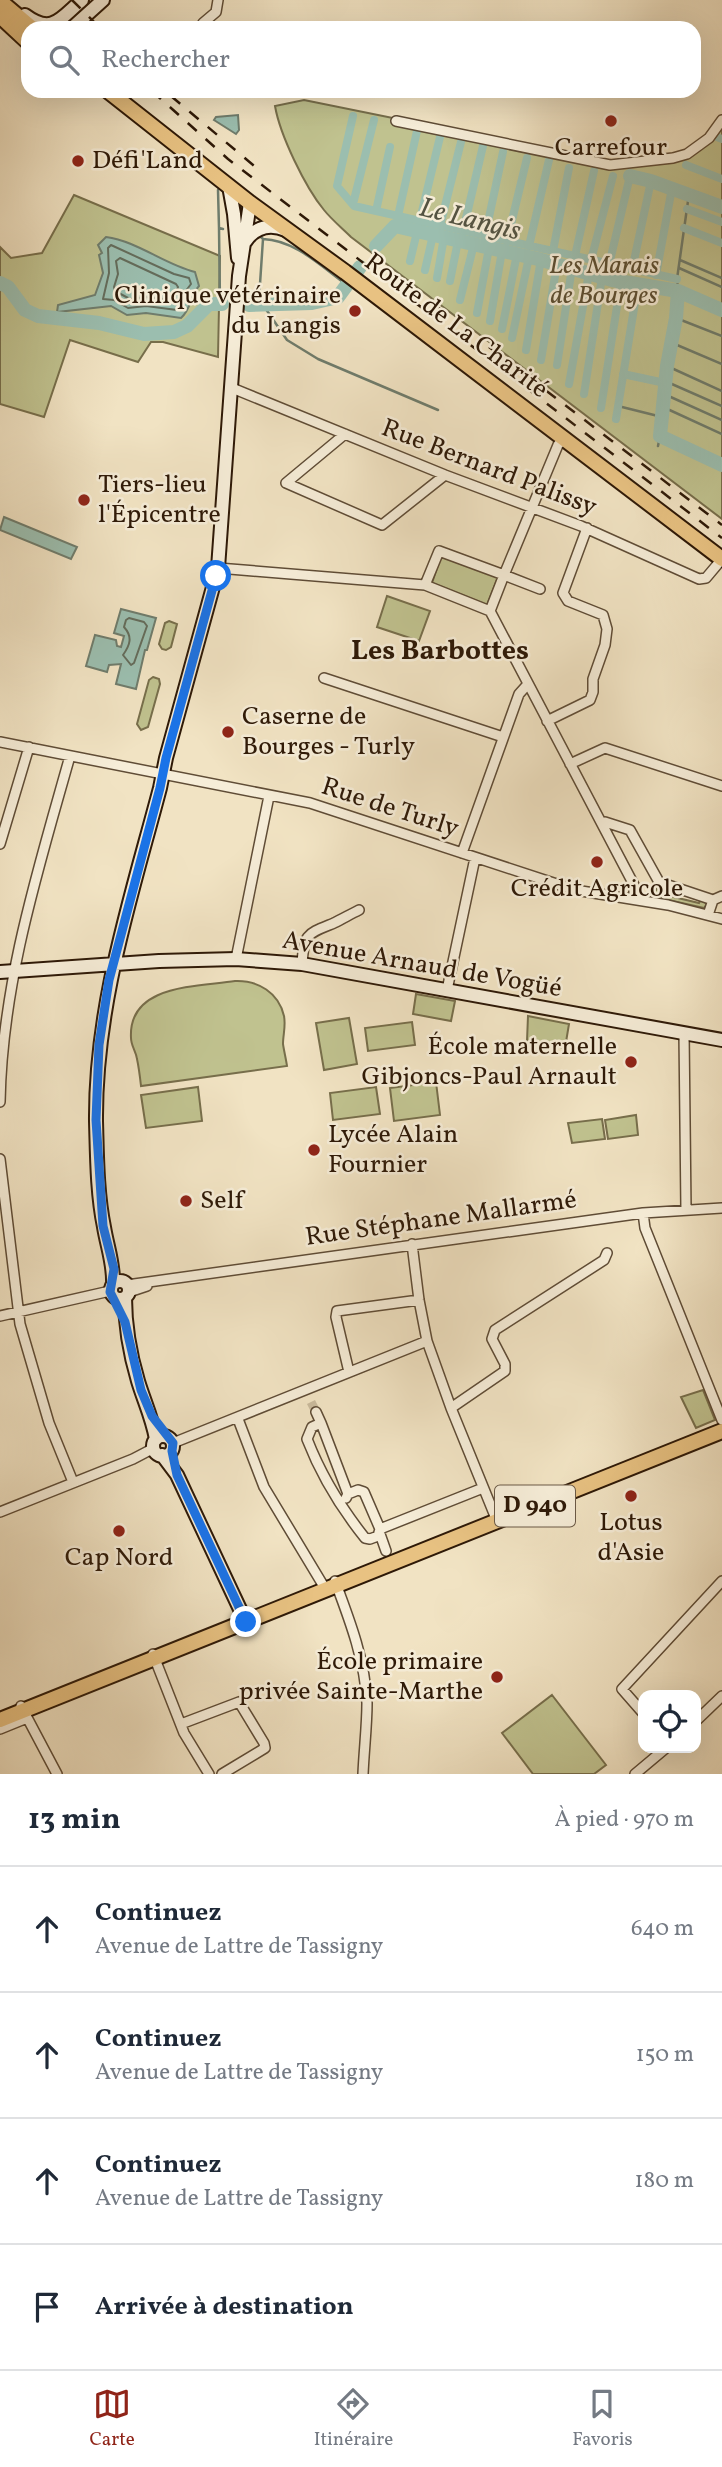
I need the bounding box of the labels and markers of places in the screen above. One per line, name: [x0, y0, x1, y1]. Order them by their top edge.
marker: Carrefour: [603, 113, 619, 129]
place label: Carrefour: [555, 130, 667, 166]
place label: Défi'Land: [92, 143, 203, 179]
marker: Défi'Land: [70, 153, 86, 169]
place label: Clinique vétérinaire du Langis: [114, 278, 341, 344]
marker: Clinique vétérinaire du Langis: [347, 303, 363, 319]
place label: Tiers-lieu l'Épicentre: [98, 467, 221, 533]
marker: Tiers-lieu l'Épicentre: [76, 492, 92, 508]
place label: Caserne de Bourges - Turly: [242, 699, 415, 765]
marker: Caserne de Bourges - Turly: [220, 724, 236, 740]
marker: Crédit Agricole: [589, 854, 605, 870]
place label: Crédit Agricole: [511, 871, 683, 907]
place label: École maternelle Gibjoncs-Paul Arnault: [361, 1029, 617, 1095]
marker: École maternelle Gibjoncs-Paul Arnault: [623, 1054, 639, 1070]
place label: Lycée Alain Fournier: [328, 1117, 458, 1183]
marker: Lycée Alain Fournier: [306, 1142, 322, 1158]
place label: Self: [200, 1183, 245, 1219]
marker: Self: [178, 1193, 194, 1209]
marker: Lotus d'Asie: [623, 1488, 639, 1504]
place label: Lotus d'Asie: [598, 1505, 664, 1571]
marker: Cap Nord: [111, 1523, 127, 1539]
place label: Cap Nord: [65, 1540, 173, 1576]
place label: École primaire privée Sainte-Marthe: [239, 1644, 483, 1710]
marker: École primaire privée Sainte-Marthe: [489, 1669, 505, 1685]

